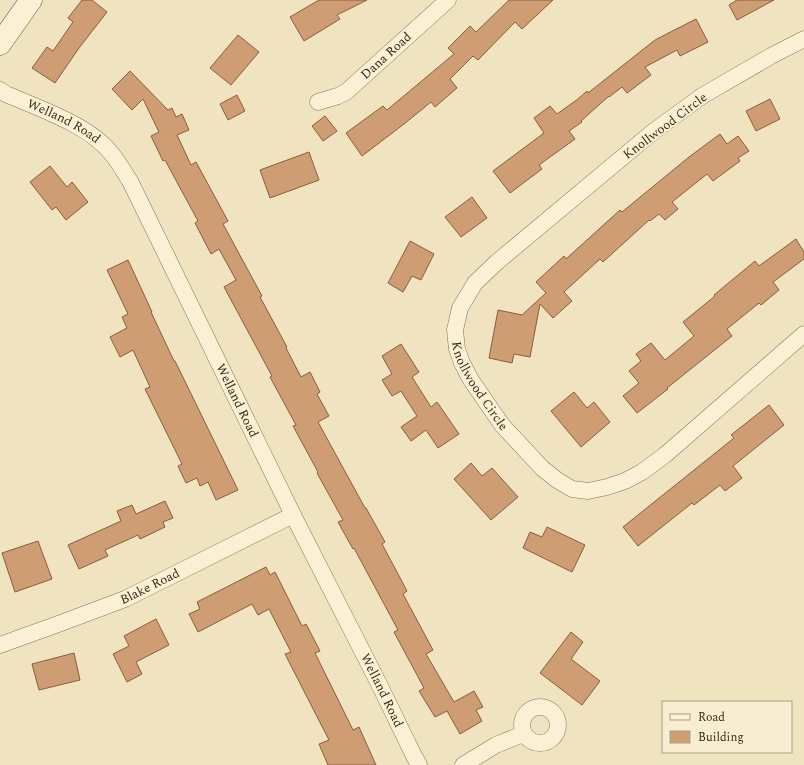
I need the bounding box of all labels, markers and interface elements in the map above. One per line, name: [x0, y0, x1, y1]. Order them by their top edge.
street label: Dana Road: [356, 27, 416, 84]
street label: Knollwood Circle: [619, 88, 711, 164]
street label: Welland Road: [24, 94, 105, 148]
street label: Knollwood Circle: [446, 340, 513, 435]
street label: Welland Road: [211, 360, 264, 441]
street label: Blake Road: [117, 563, 183, 610]
street label: Welland Road: [355, 650, 409, 731]
legend: [662, 701, 792, 753]
text: Road: [698, 708, 725, 727]
text: Building: [698, 728, 744, 747]

